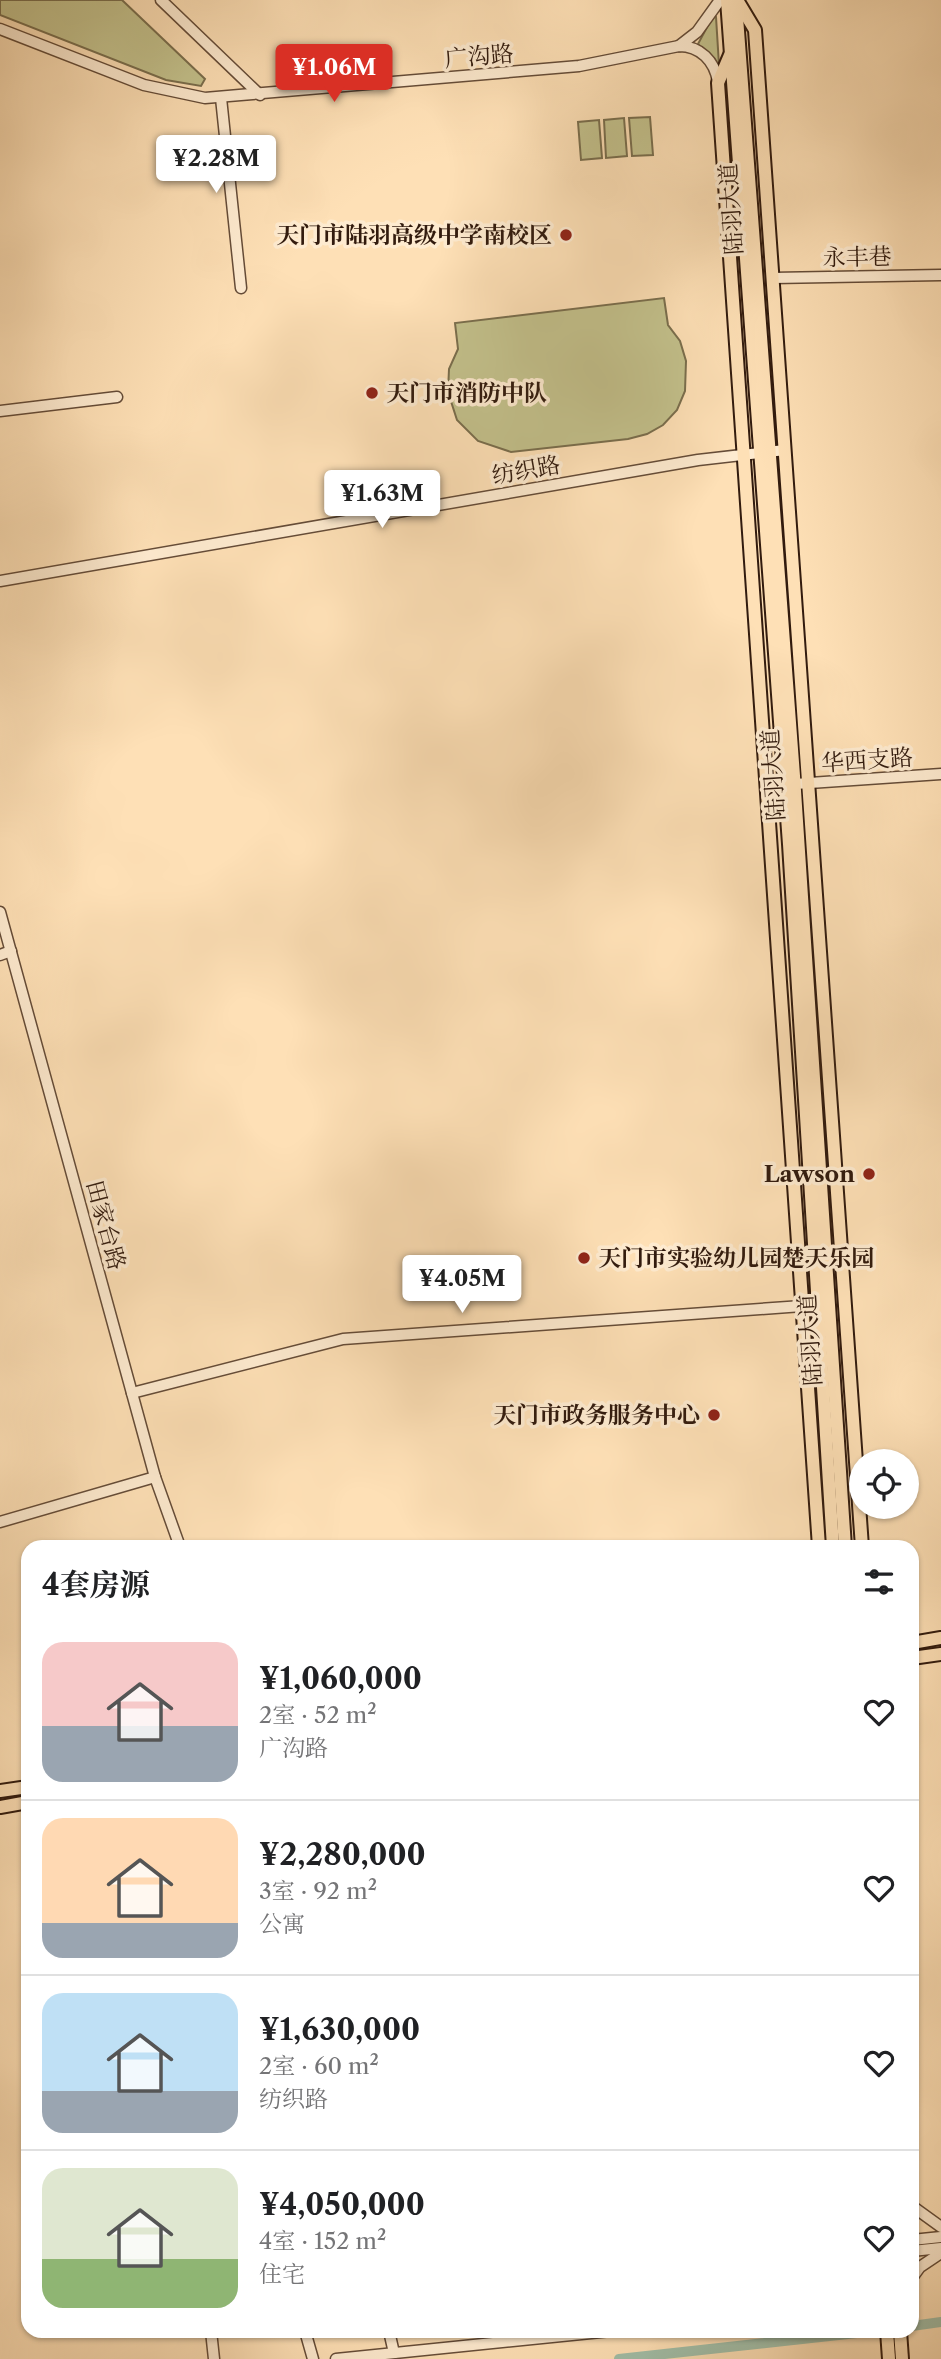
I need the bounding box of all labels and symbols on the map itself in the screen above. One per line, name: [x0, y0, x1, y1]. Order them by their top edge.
street label: 广沟路: [443, 39, 515, 73]
pin: ¥1.06M: [277, 44, 391, 104]
pin: ¥2.28M: [159, 136, 273, 195]
street label: 陆羽大道: [714, 162, 748, 256]
place label: 天门市陆羽高级中学南校区: [276, 221, 552, 249]
marker: 天门市陆羽高级中学南校区: [558, 227, 574, 243]
street label: 永丰巷: [822, 242, 892, 272]
place label: 天门市消防中队: [386, 379, 547, 407]
marker: 天门市消防中队: [364, 385, 380, 401]
street label: 纺织路: [490, 450, 562, 490]
pin: ¥1.63M: [325, 470, 439, 530]
street label: 陆羽大道: [756, 728, 790, 822]
street label: 华西支路: [820, 743, 914, 777]
place label: Lawson: [764, 1160, 855, 1188]
marker: Lawson: [861, 1166, 877, 1182]
street label: 田家台路: [81, 1177, 131, 1273]
place label: 天门市实验幼儿园楚天乐园: [598, 1244, 874, 1272]
marker: 天门市实验幼儿园楚天乐园: [576, 1250, 592, 1266]
pin: ¥4.05M: [405, 1256, 519, 1315]
street label: 陆羽大道: [793, 1293, 827, 1387]
place label: 天门市政务服务中心: [493, 1401, 700, 1429]
marker: 天门市政务服务中心: [706, 1407, 722, 1423]

